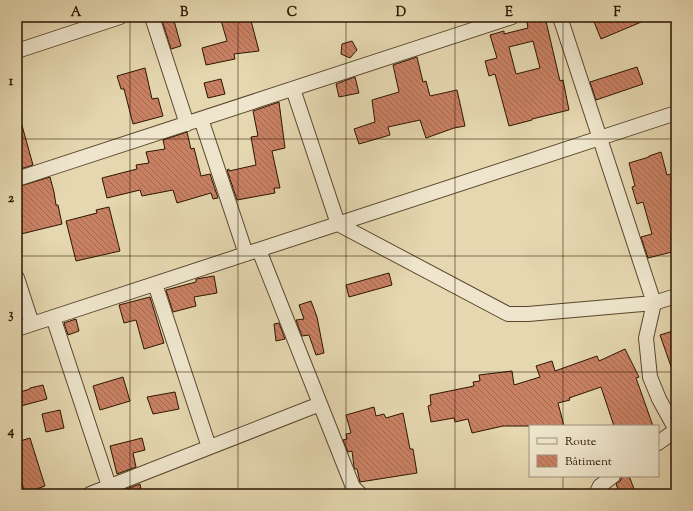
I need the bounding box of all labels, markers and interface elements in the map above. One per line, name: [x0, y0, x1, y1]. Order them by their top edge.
text: A: [71, 4, 82, 22]
text: B: [180, 4, 189, 22]
text: C: [287, 4, 297, 22]
text: D: [396, 4, 406, 22]
text: E: [505, 4, 513, 22]
text: F: [613, 4, 621, 22]
text: 1: [9, 73, 14, 91]
text: 2: [8, 190, 15, 208]
text: 3: [8, 306, 14, 324]
text: 4: [7, 423, 15, 441]
legend: [529, 425, 659, 477]
text: Route: [565, 433, 597, 451]
text: Bâtiment: [565, 453, 612, 471]

